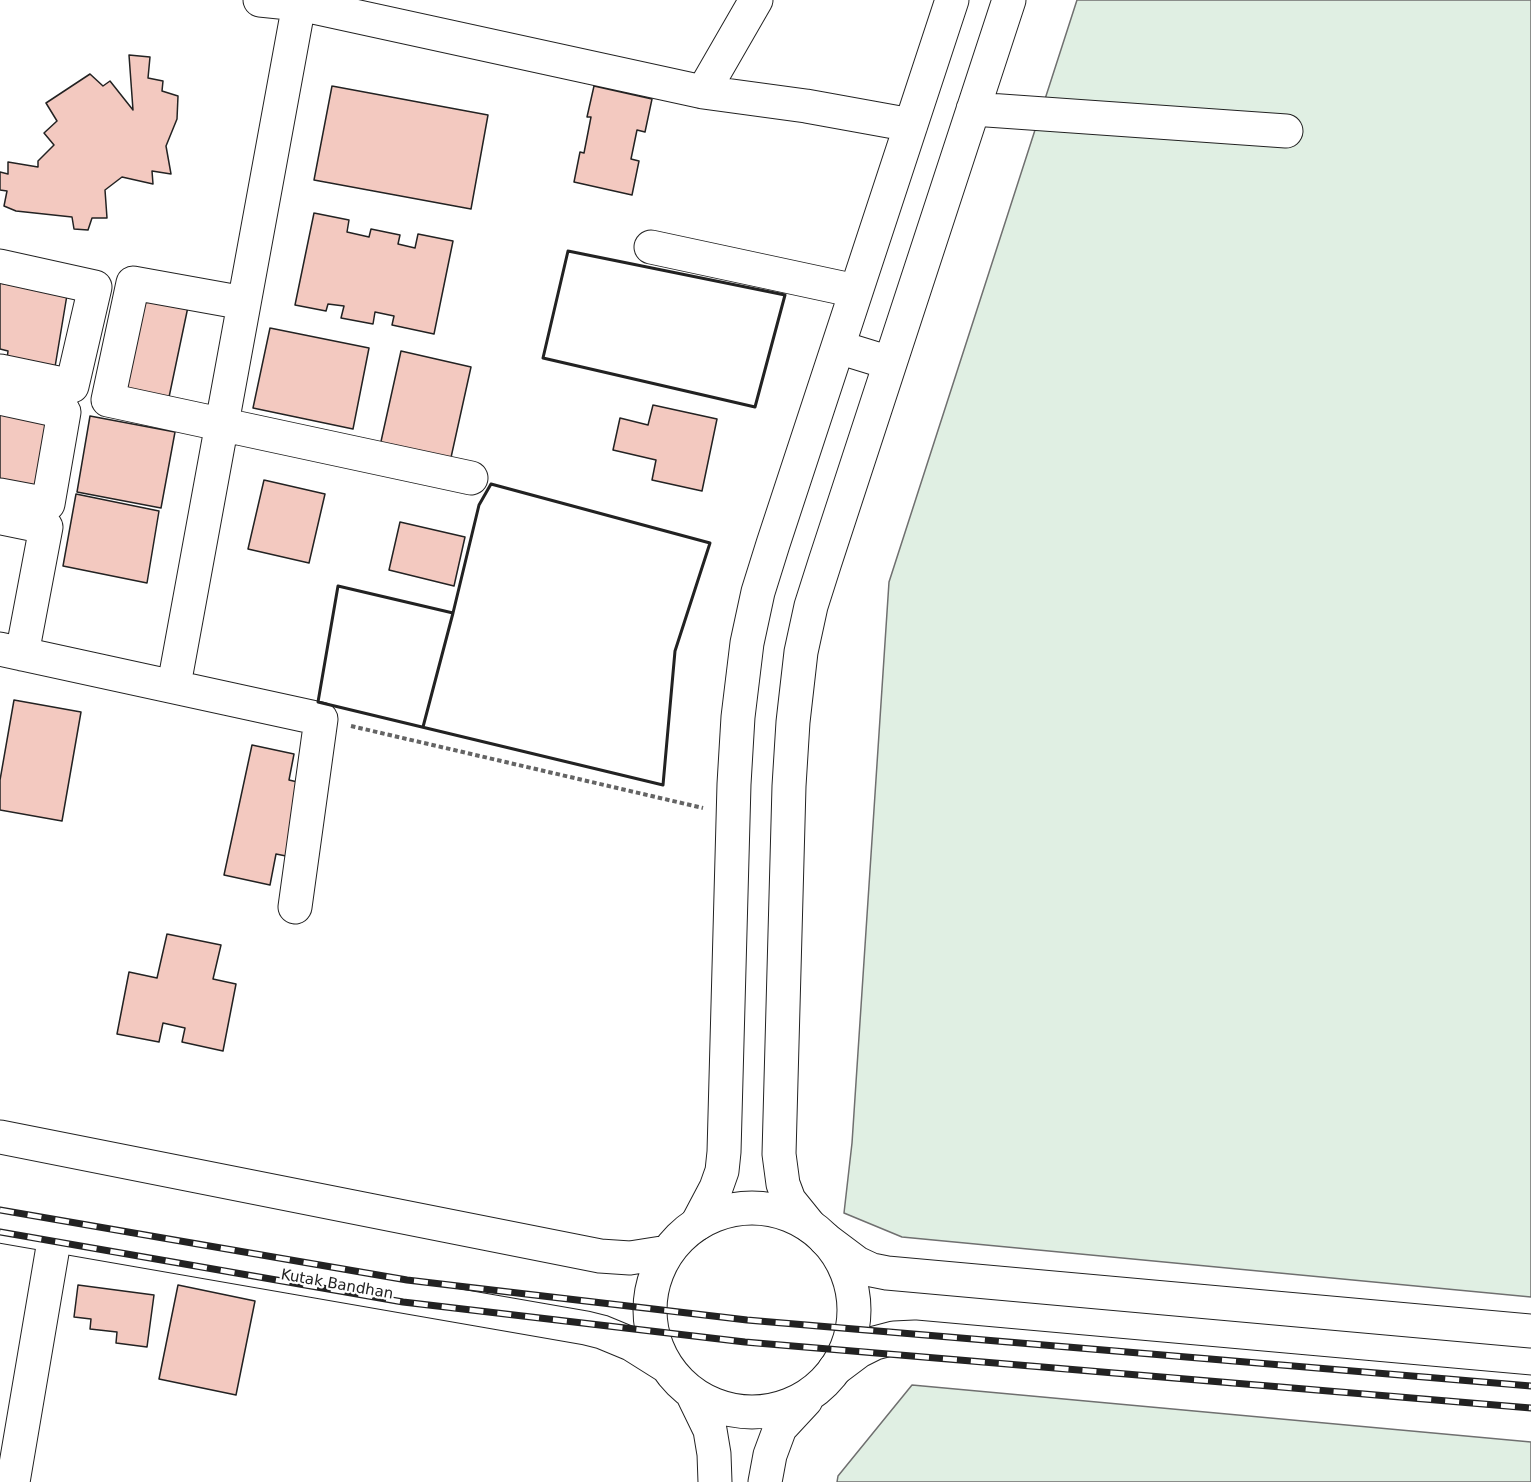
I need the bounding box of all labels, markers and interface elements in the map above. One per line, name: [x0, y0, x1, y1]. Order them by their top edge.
street label: Kutak Bandhan: [279, 1266, 395, 1304]

